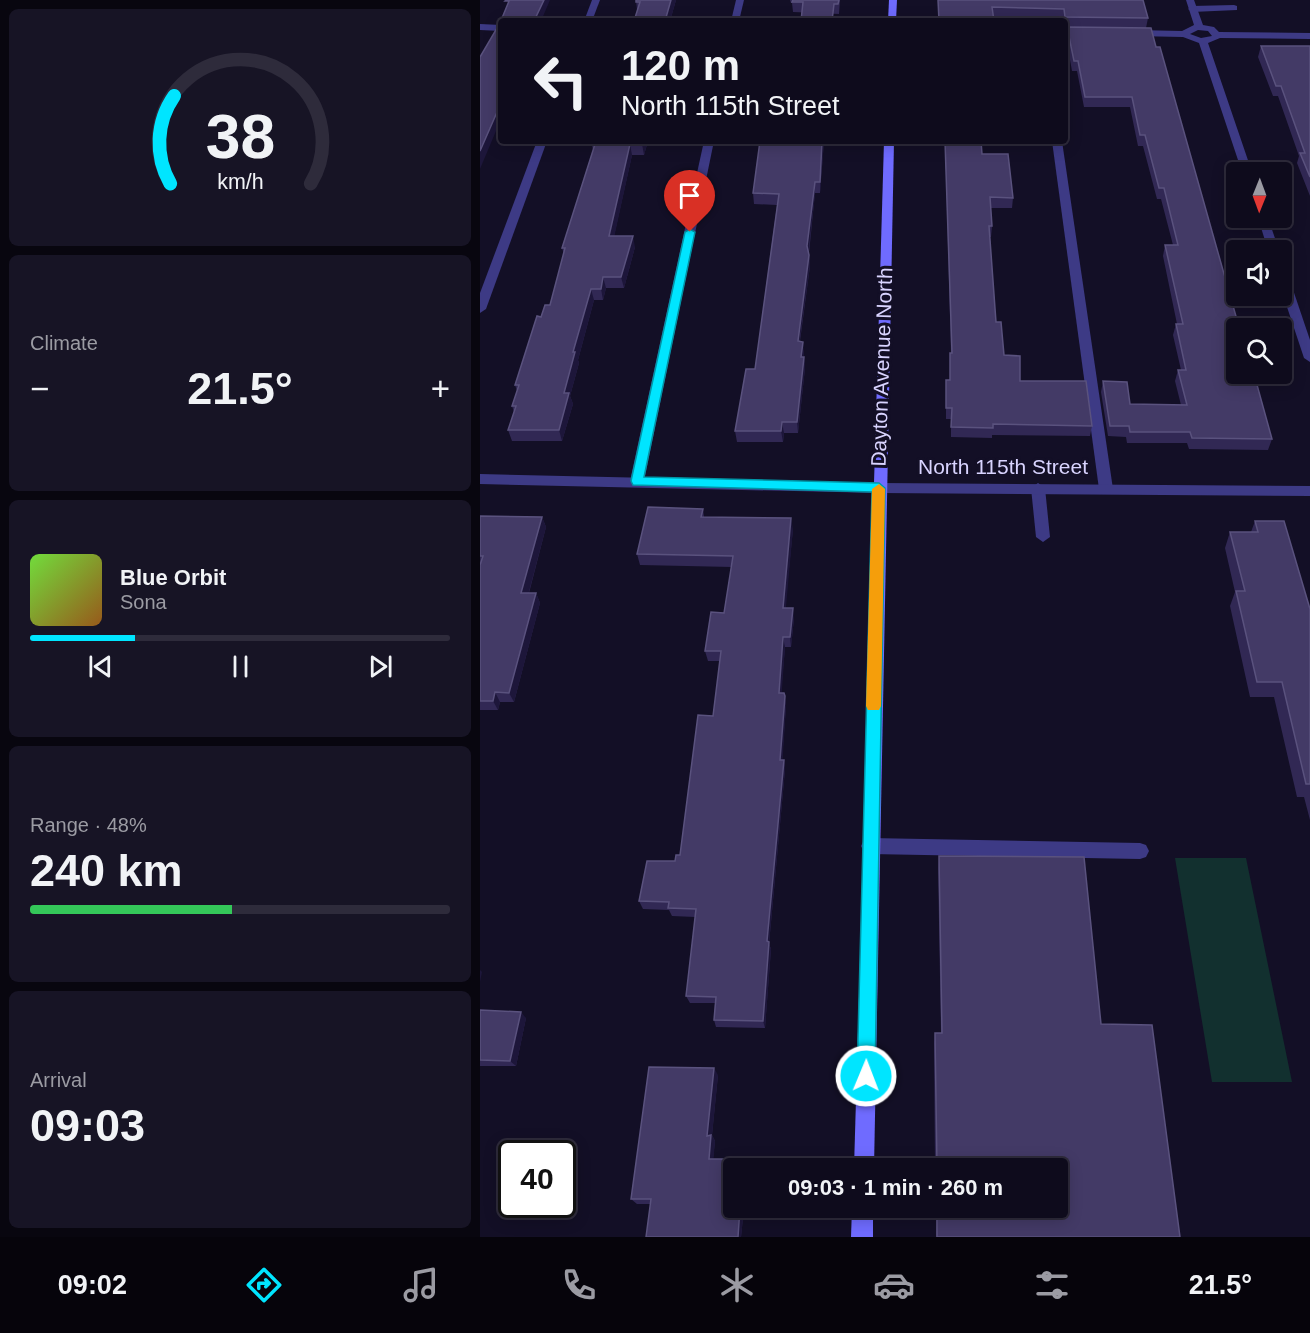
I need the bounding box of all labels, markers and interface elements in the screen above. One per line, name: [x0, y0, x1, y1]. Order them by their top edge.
icon: left: [522, 42, 600, 120]
text: 120 m: [621, 42, 740, 89]
text: North 115th Street: [621, 91, 840, 121]
text: 38: [205, 102, 275, 171]
north arrow: [1226, 162, 1292, 228]
map controls: [1226, 162, 1292, 384]
pin: [664, 170, 715, 232]
text: km/h: [217, 171, 263, 195]
icon: arrive: [673, 179, 706, 212]
button: sound: [1226, 240, 1292, 306]
street label: Dayton Avenue North: [867, 267, 896, 467]
button: search: [1226, 318, 1292, 384]
text: Climate: [30, 332, 98, 354]
text: 21.5°: [187, 363, 293, 414]
text: −: [30, 370, 49, 407]
text: +: [431, 370, 450, 407]
street label: North 115th Street: [918, 455, 1088, 478]
text: Blue Orbit: [120, 565, 226, 590]
text: Sona: [120, 591, 167, 613]
icon: previous: [84, 650, 117, 683]
icon: pause: [224, 650, 257, 683]
icon: next: [364, 650, 397, 683]
text: Range · 48%: [30, 814, 147, 836]
text: 240 km: [30, 845, 183, 896]
position arrow: [834, 1044, 898, 1108]
text: Arrival: [30, 1069, 87, 1091]
text: 09:03: [30, 1100, 145, 1151]
speed limit sign: 40: [498, 1140, 576, 1218]
text: 09:03 · 1 min · 260 m: [788, 1175, 1003, 1200]
icon: directions: [243, 1264, 285, 1306]
icon: music: [400, 1264, 442, 1306]
icon: phone: [558, 1264, 600, 1306]
icon: climate: [716, 1264, 758, 1306]
icon: car: [873, 1264, 915, 1306]
icon: filters: [1031, 1264, 1073, 1306]
text: 09:02: [58, 1270, 127, 1300]
text: 21.5°: [1189, 1270, 1252, 1300]

